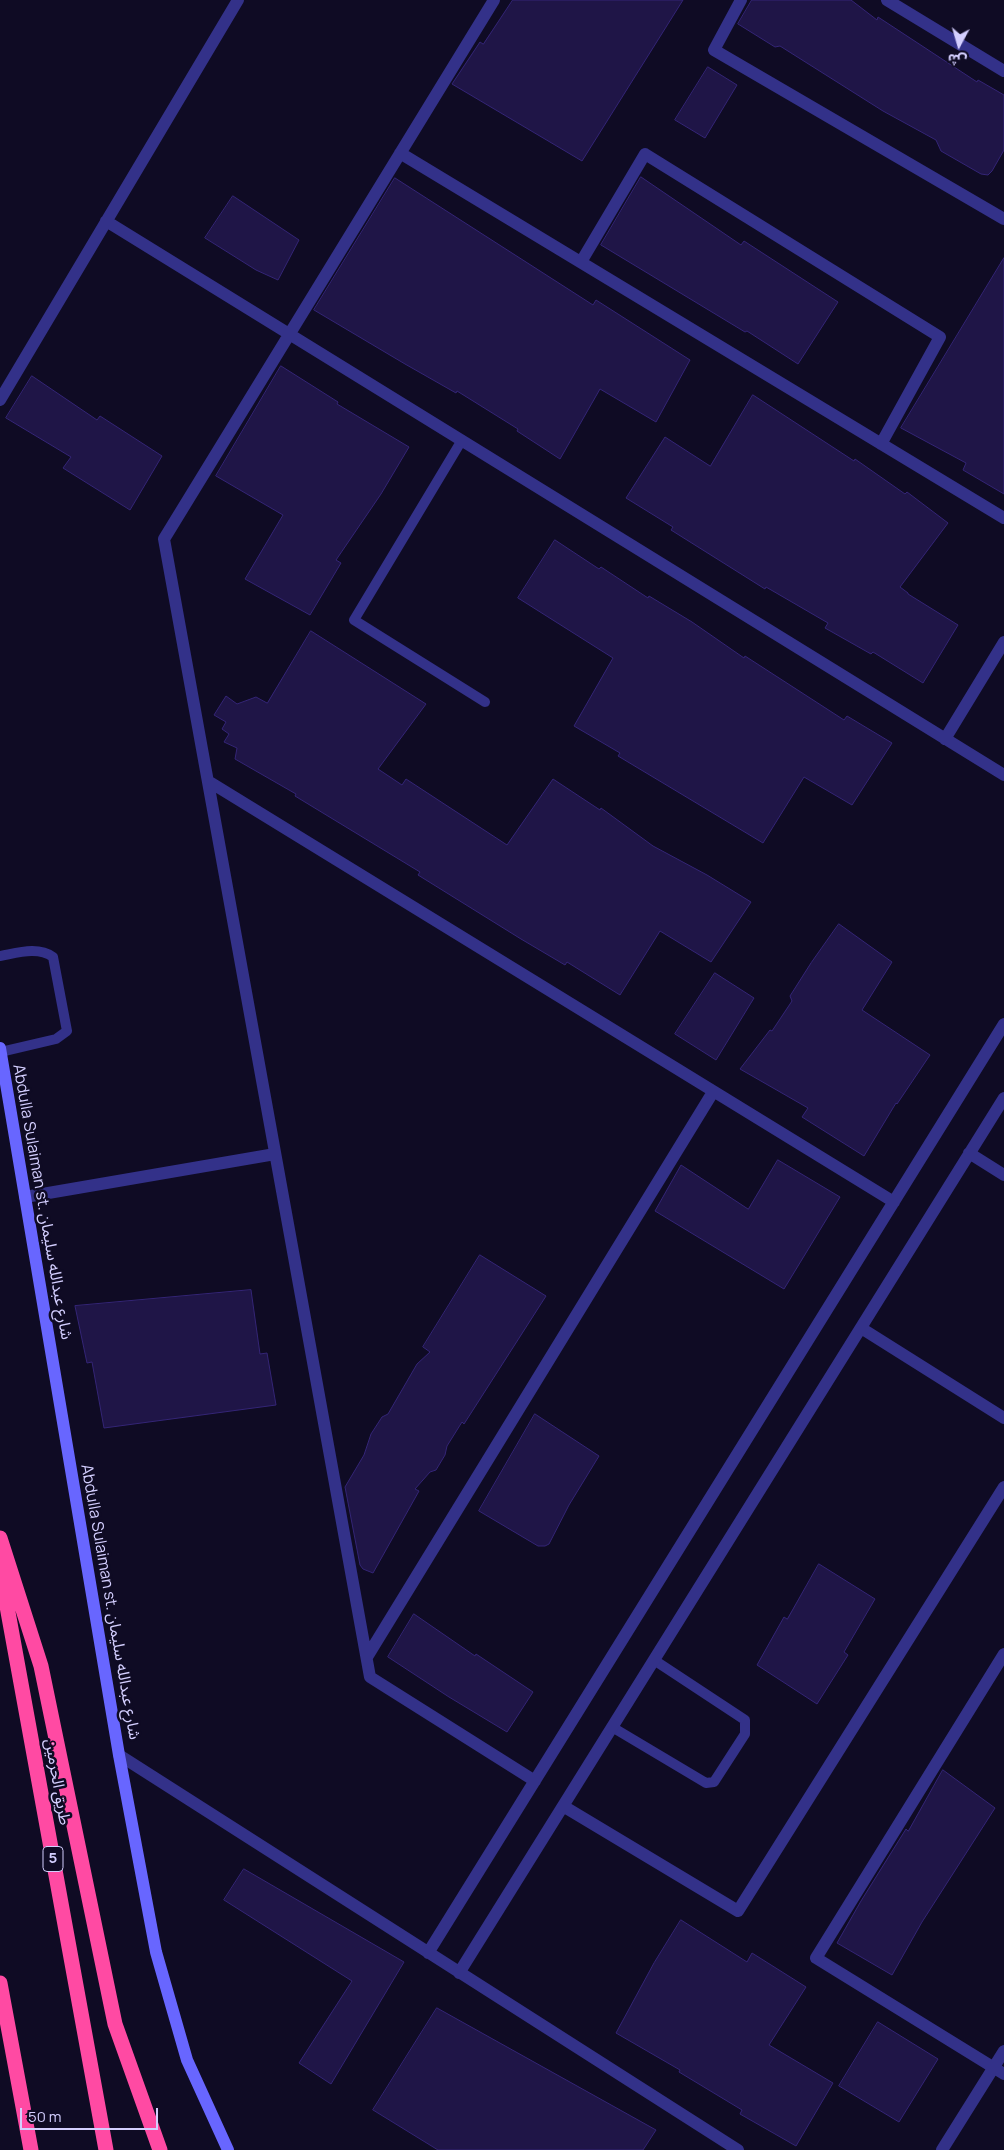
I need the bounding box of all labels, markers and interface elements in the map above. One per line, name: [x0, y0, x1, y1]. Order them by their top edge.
north arrow: [934, 20, 984, 70]
text: ش: [947, 50, 968, 71]
street label: Abdulla Sulaiman st. شارع عبدالله سليمان: [8, 1063, 76, 1341]
street label: Abdulla Sulaiman st. شارع عبدالله سليمان: [76, 1463, 144, 1741]
street label: طريق الحرمين: [40, 1737, 74, 1827]
road number: 5: [43, 1846, 63, 1872]
scale bar: [22, 2098, 160, 2130]
text: 50 m: [28, 2106, 62, 2127]

